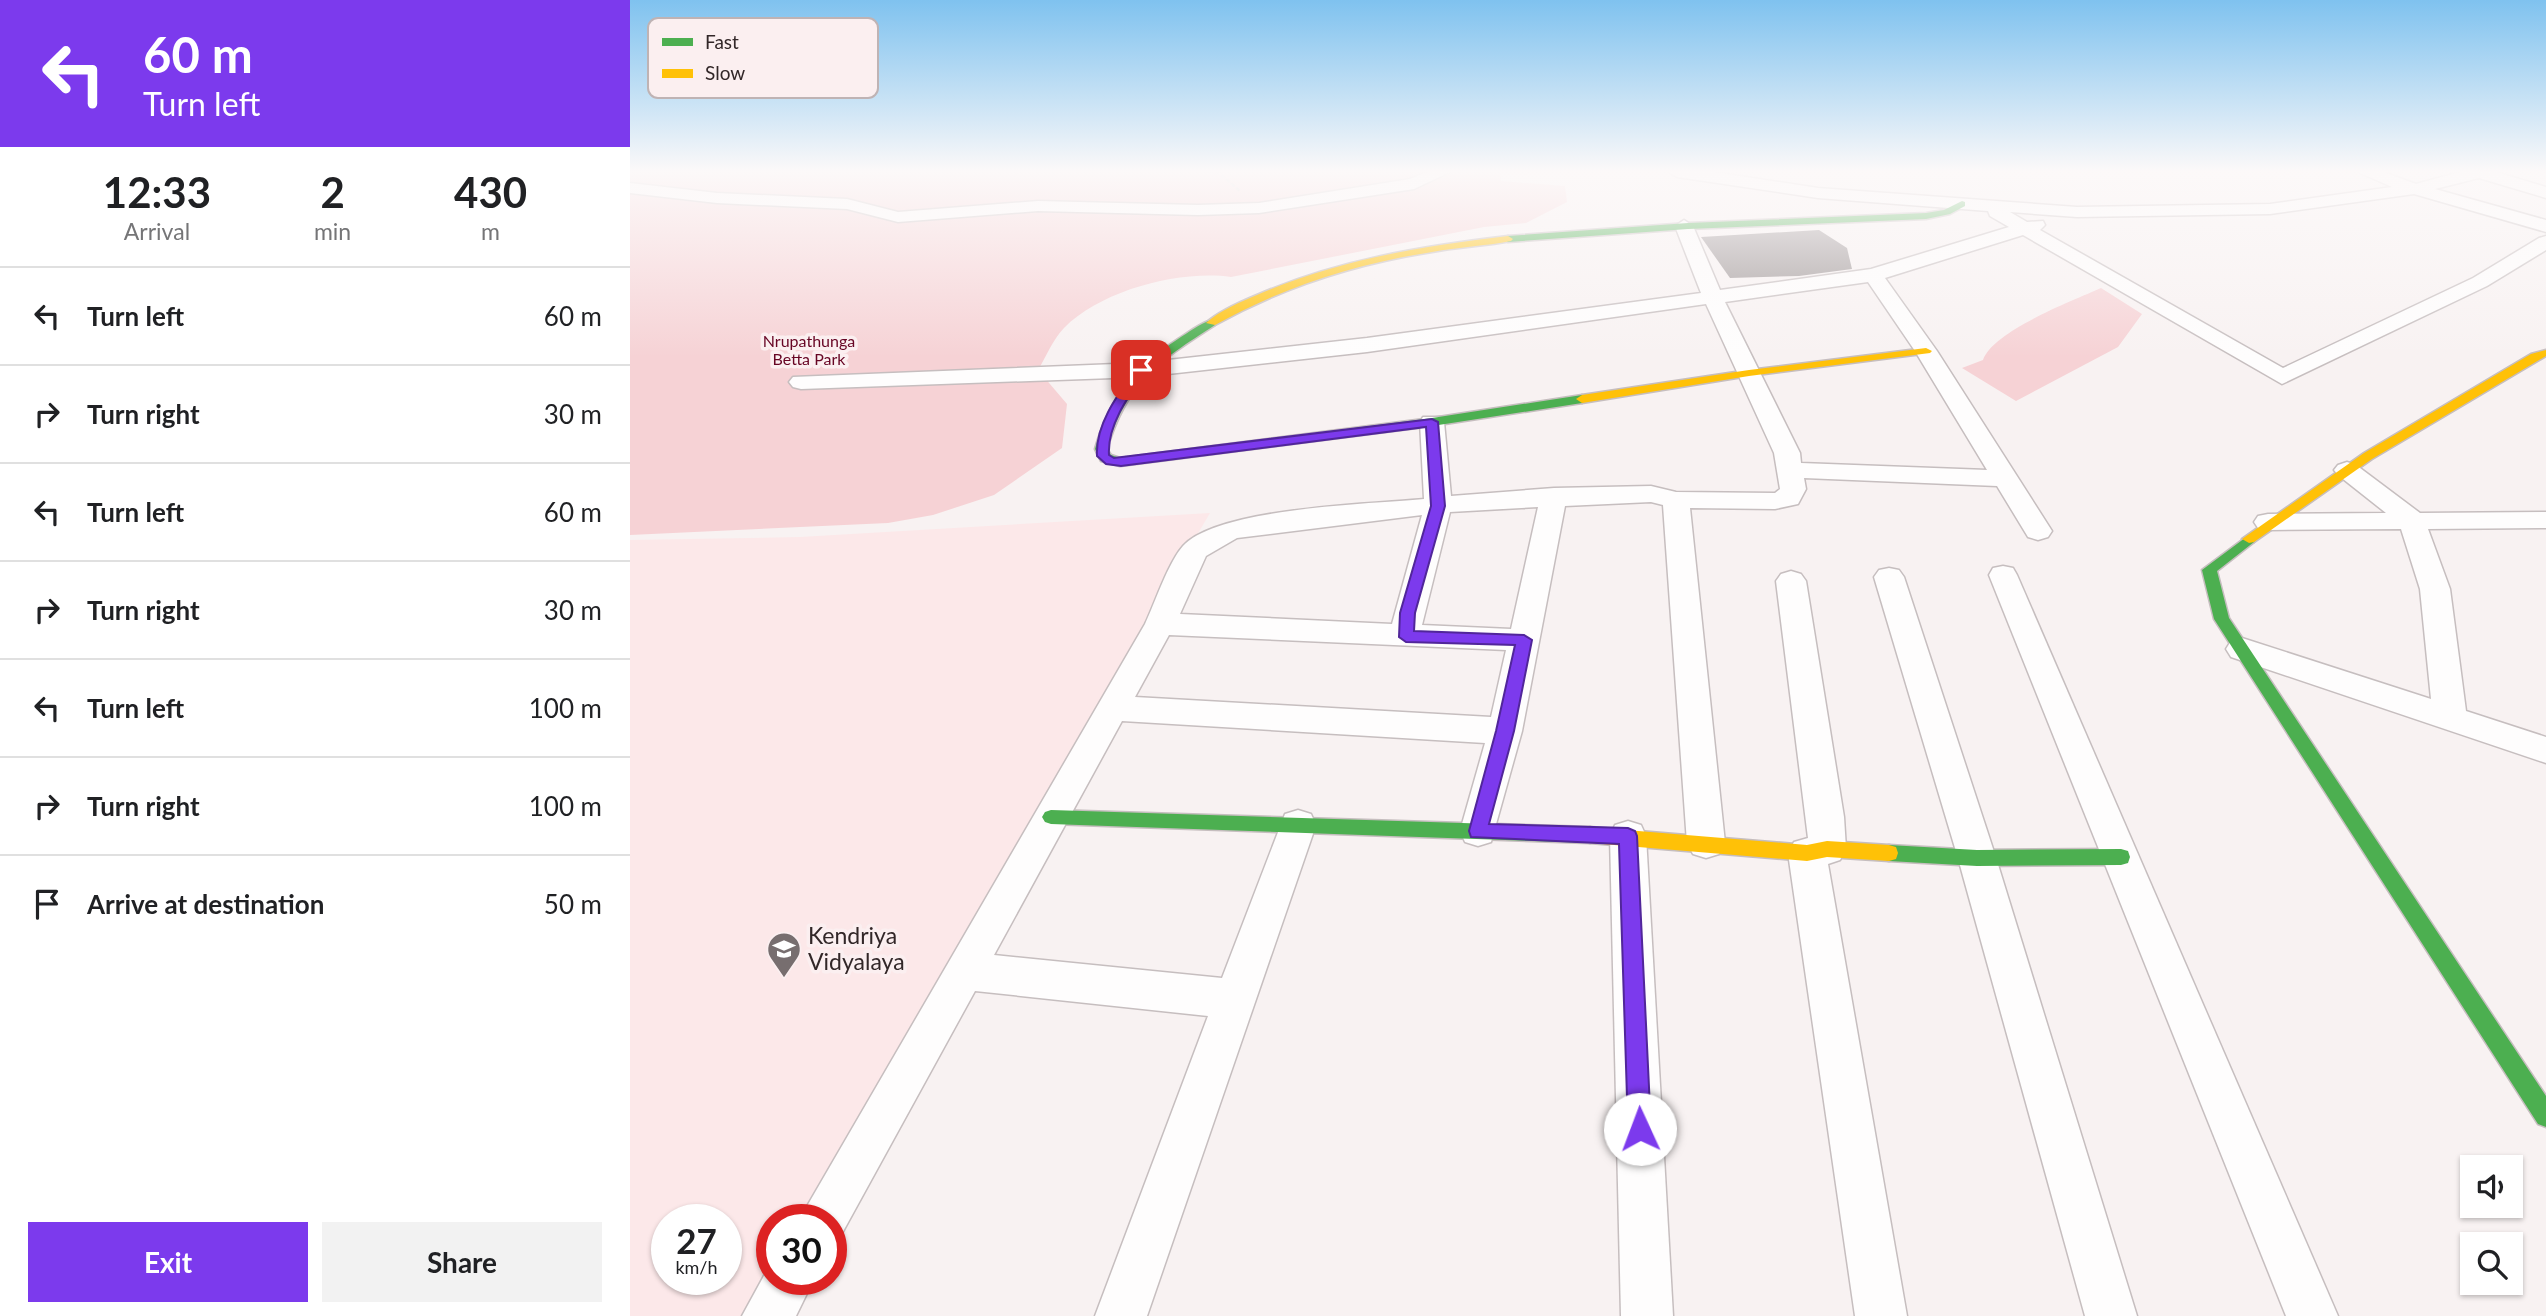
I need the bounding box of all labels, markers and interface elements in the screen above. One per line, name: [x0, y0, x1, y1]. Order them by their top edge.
legend: [648, 18, 878, 98]
text: 60 m: [143, 25, 253, 83]
icon: left: [28, 28, 119, 119]
text: Fast: [705, 30, 739, 53]
text: Slow: [705, 61, 745, 84]
text: Turn left: [143, 84, 260, 123]
text: 12:33: [103, 167, 211, 217]
text: 2: [320, 167, 345, 217]
text: 430: [454, 167, 527, 217]
text: Arrival: [124, 217, 190, 245]
text: min: [314, 217, 351, 245]
text: m: [481, 217, 500, 245]
icon: left: [28, 297, 66, 335]
text: Turn left: [87, 300, 184, 332]
text: 60 m: [544, 300, 602, 332]
park label: Nrupathunga Betta Park: [763, 331, 855, 368]
pin: [1111, 340, 1171, 400]
icon: arrive: [1122, 351, 1160, 389]
icon: right: [28, 395, 66, 433]
text: Turn right: [87, 398, 200, 430]
text: 30 m: [544, 398, 602, 430]
icon: left: [28, 493, 66, 531]
text: Turn left: [87, 496, 184, 528]
text: 60 m: [544, 496, 602, 528]
icon: right: [28, 591, 66, 629]
text: Turn right: [87, 594, 200, 626]
text: 30 m: [544, 594, 602, 626]
icon: left: [28, 689, 66, 727]
text: Turn left: [87, 692, 184, 724]
text: 100 m: [529, 692, 602, 724]
icon: right: [28, 787, 66, 825]
text: Turn right: [87, 790, 200, 822]
text: 100 m: [529, 790, 602, 822]
icon: arrive: [28, 885, 66, 923]
text: Arrive at destination: [87, 888, 324, 920]
text: 50 m: [544, 888, 602, 920]
place label: Kendriya Vidyalaya: [808, 921, 905, 975]
school or university icon: Kendriya Vidyalaya: [765, 930, 803, 979]
position arrow: [1603, 1092, 1677, 1166]
map controls: [2460, 1155, 2523, 1295]
button: sound: [2460, 1155, 2523, 1218]
speed limit sign: 30: [756, 1204, 847, 1295]
text: 27: [676, 1219, 717, 1261]
button: Exit: [28, 1222, 308, 1302]
button: Share: [322, 1222, 602, 1302]
button: search: [2460, 1232, 2523, 1295]
text: km/h: [675, 1256, 718, 1278]

